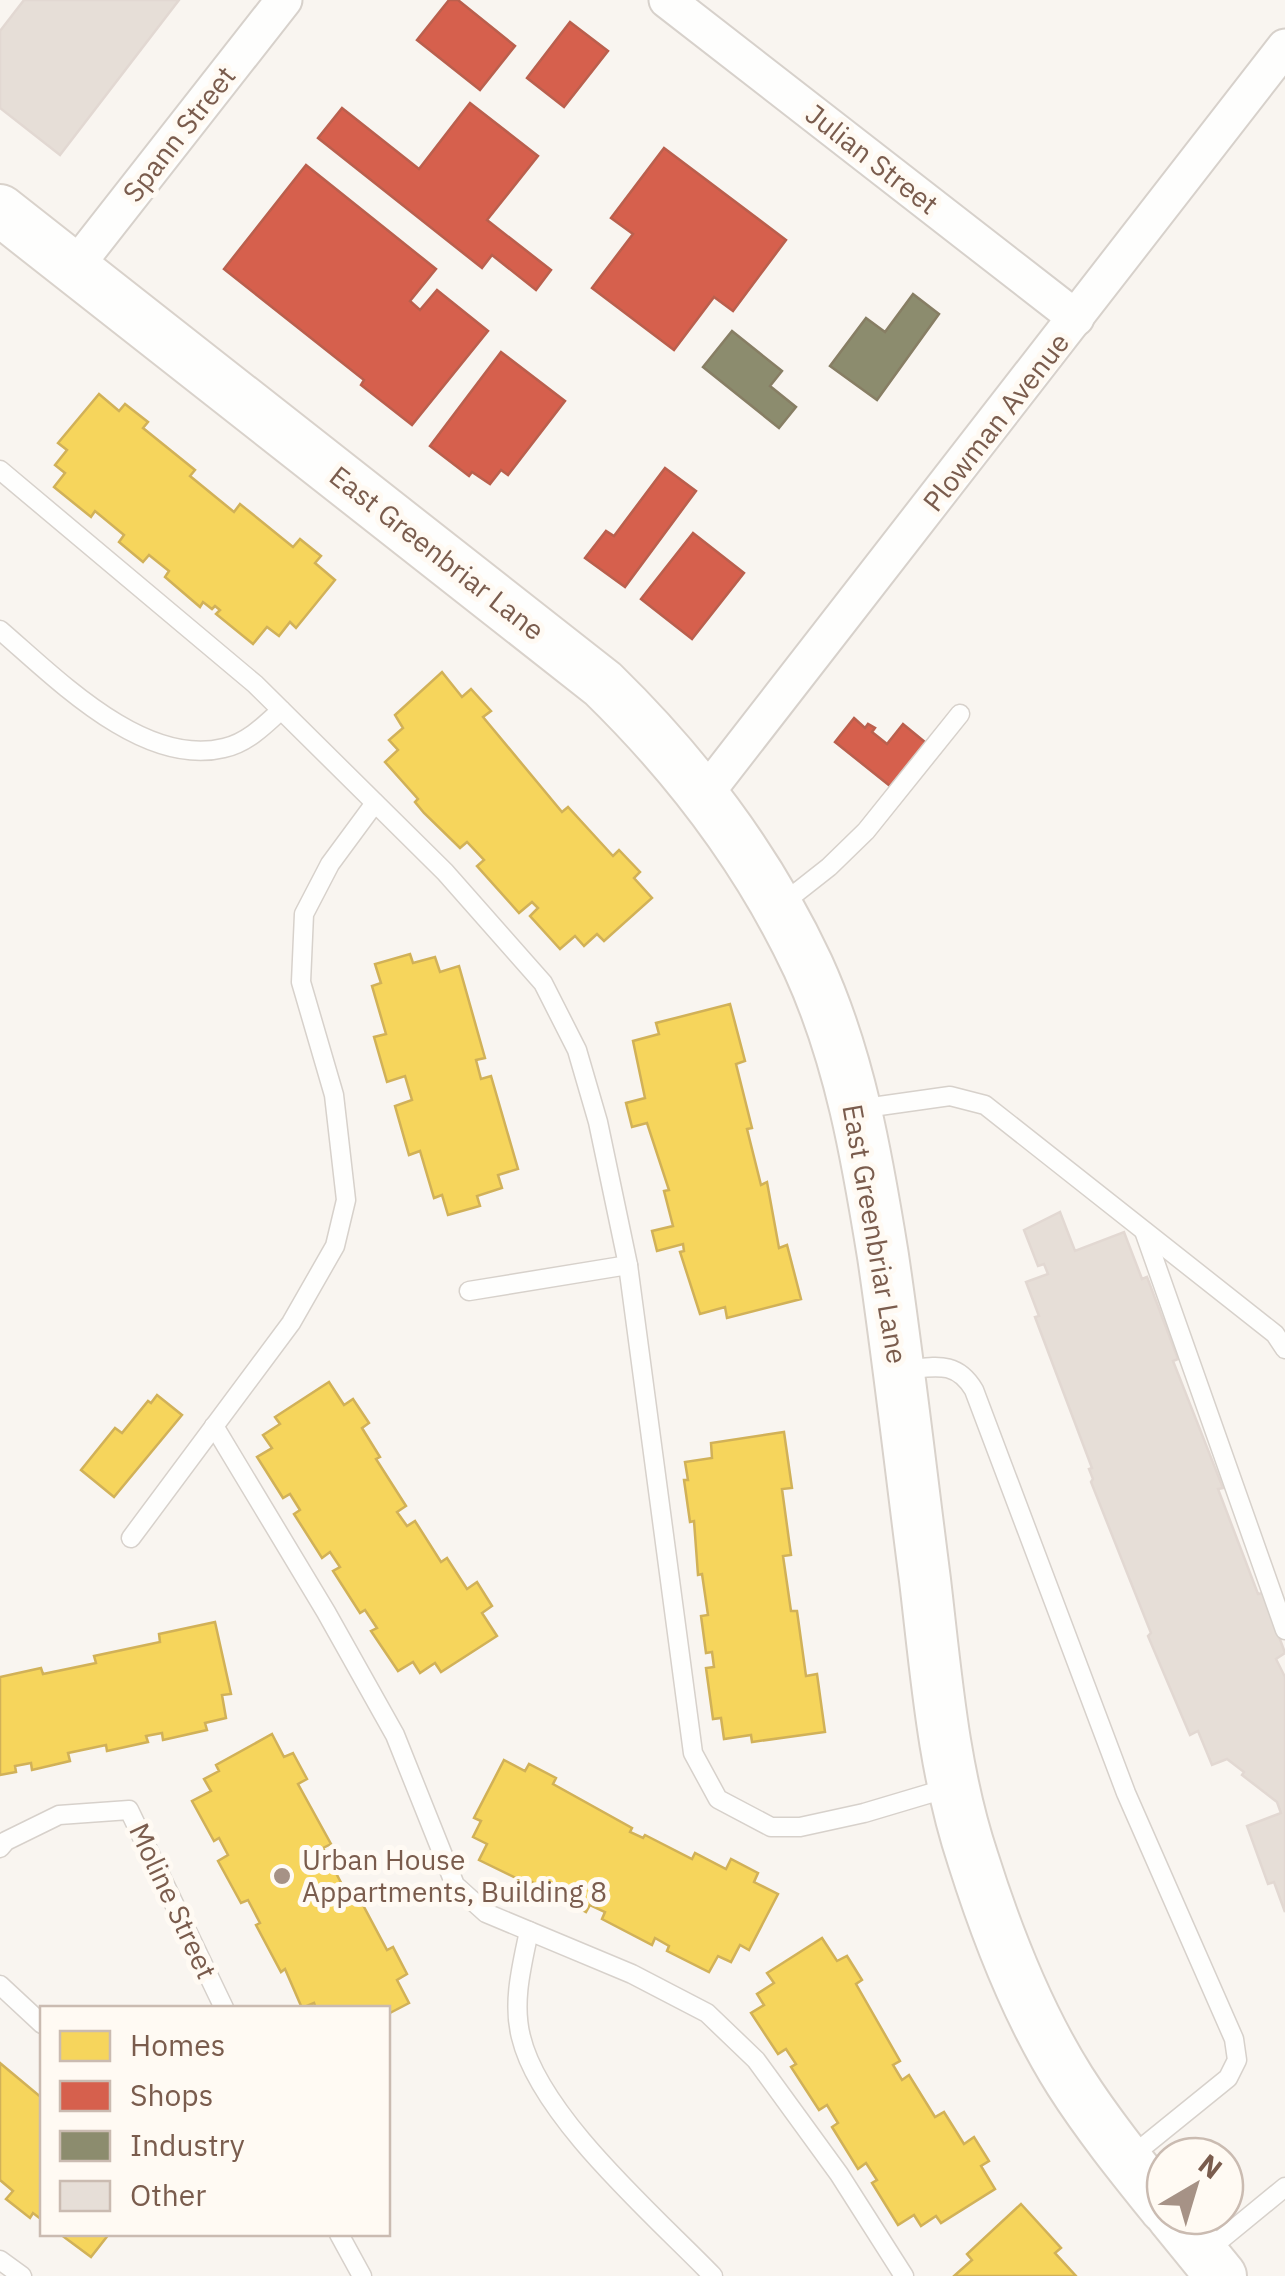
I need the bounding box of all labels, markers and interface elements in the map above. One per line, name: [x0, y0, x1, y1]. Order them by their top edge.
street label: Spann Street: [114, 58, 243, 209]
street label: Julian Street: [798, 95, 946, 222]
street label: Plowman Avenue: [914, 325, 1077, 519]
street label: East Greenbriar Lane: [322, 457, 552, 648]
street label: East Greenbriar Lane: [834, 1101, 917, 1367]
street label: Moline Street: [121, 1817, 226, 1985]
place label: Urban House Appartments, Building 8: [302, 1841, 607, 1910]
marker: Urban House Appartments, Building 8: [271, 1865, 293, 1887]
legend: [40, 2006, 390, 2236]
text: Homes: [130, 2025, 225, 2064]
text: Shops: [130, 2075, 213, 2114]
text: Industry: [130, 2125, 245, 2164]
north arrow: [1145, 2136, 1245, 2236]
text: N: [1191, 2145, 1230, 2187]
text: Other: [130, 2175, 206, 2214]

